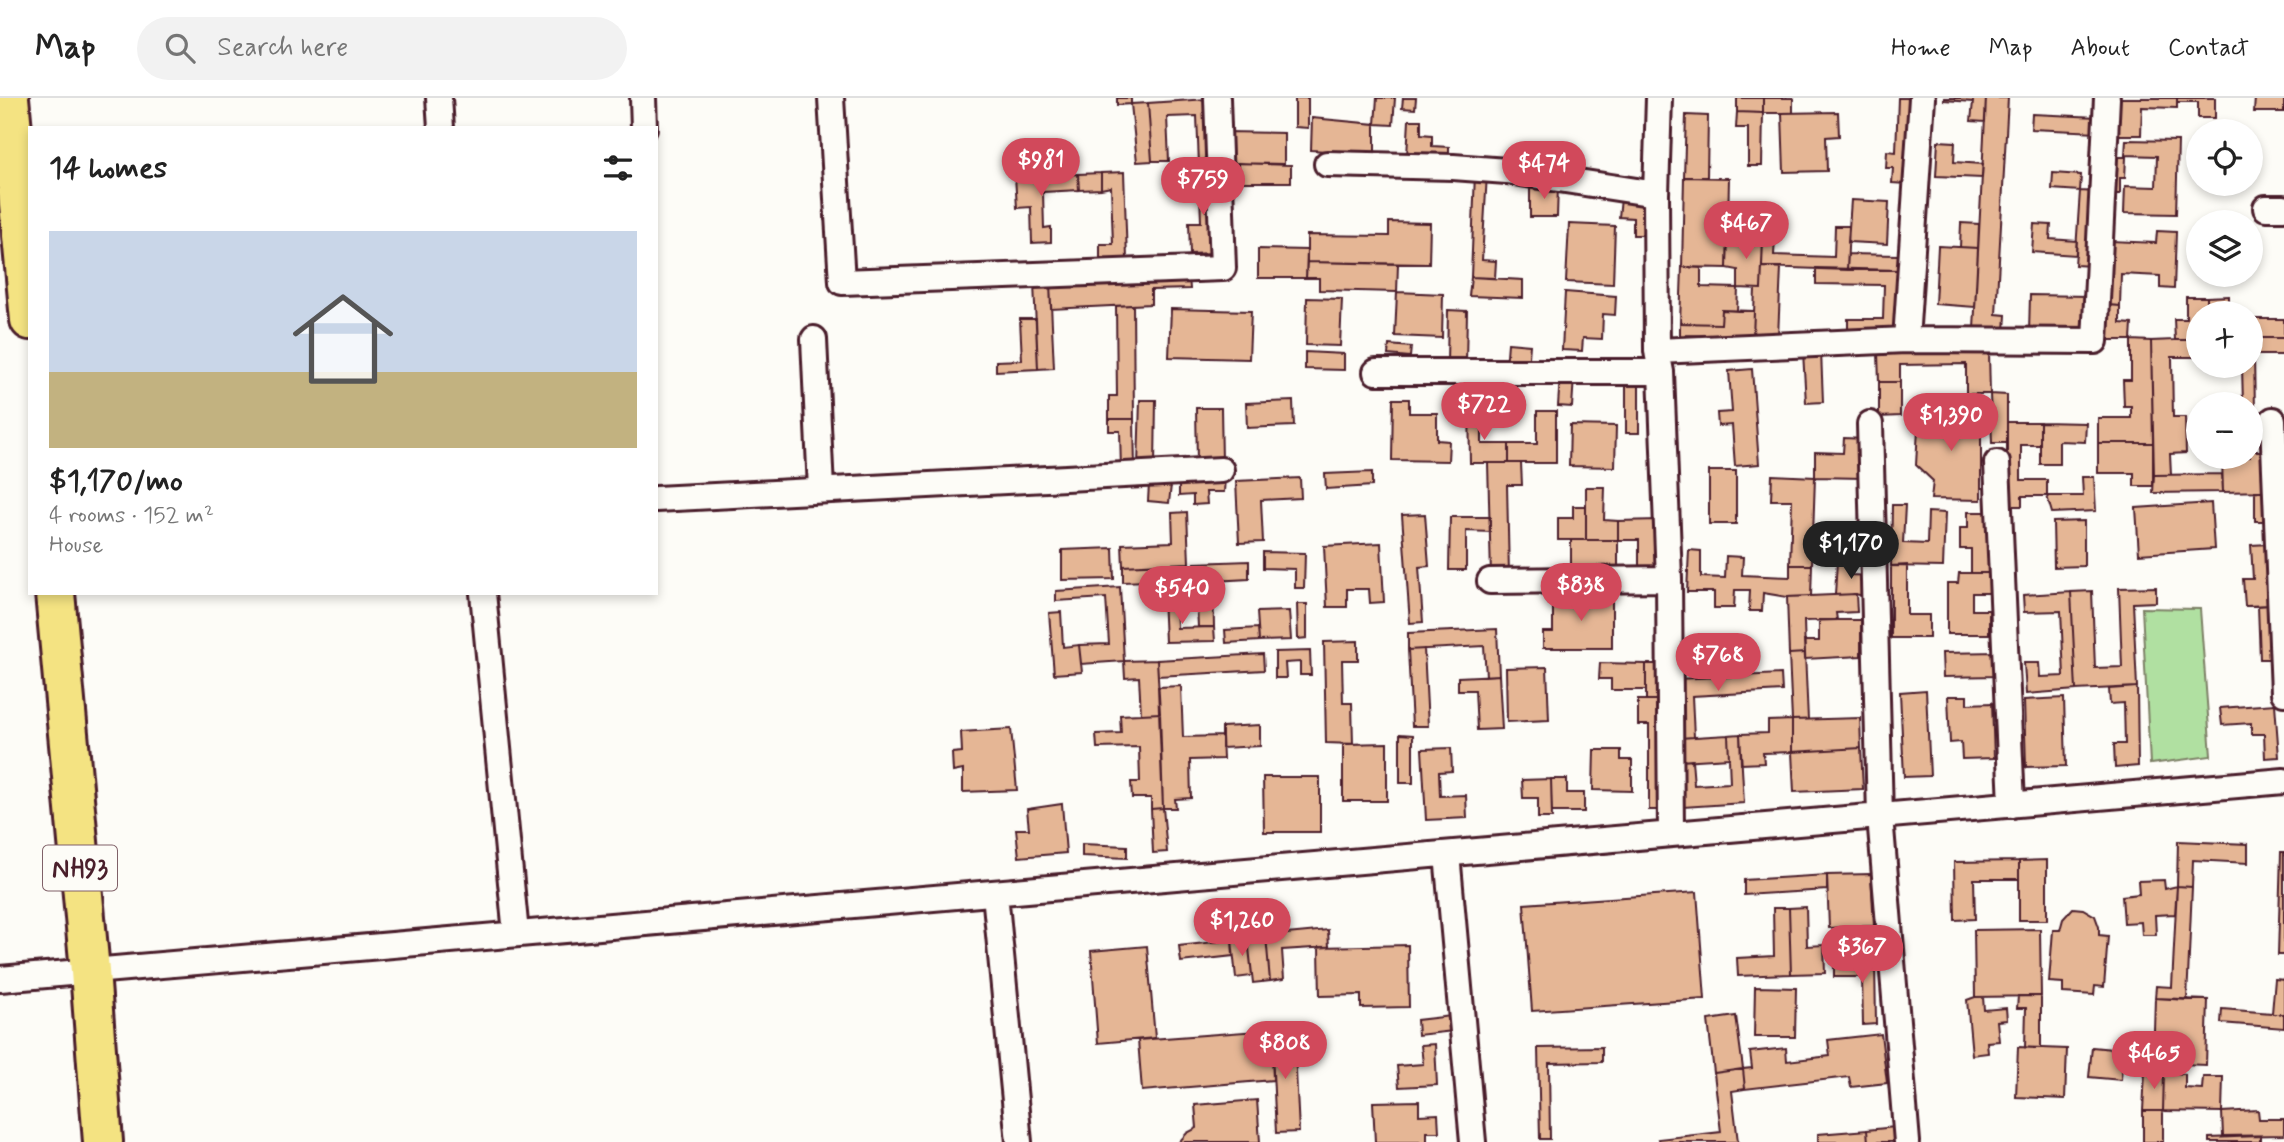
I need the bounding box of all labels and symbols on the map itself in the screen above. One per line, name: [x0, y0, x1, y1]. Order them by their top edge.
pin: $981: [1000, 139, 1082, 198]
pin: $474: [1503, 141, 1585, 201]
pin: $759: [1162, 158, 1244, 217]
pin: $467: [1705, 202, 1787, 261]
pin: $722: [1443, 382, 1525, 442]
pin: $1,390: [1894, 394, 2008, 453]
pin: $1,170: [1794, 522, 1908, 581]
pin: $838: [1540, 564, 1622, 623]
pin: $540: [1141, 566, 1223, 626]
pin: $768: [1677, 634, 1759, 693]
road number: NH93: [43, 846, 117, 890]
pin: $1,260: [1185, 898, 1299, 958]
pin: $367: [1821, 926, 1903, 985]
pin: $808: [1244, 1021, 1326, 1081]
pin: $465: [2113, 1032, 2195, 1091]

